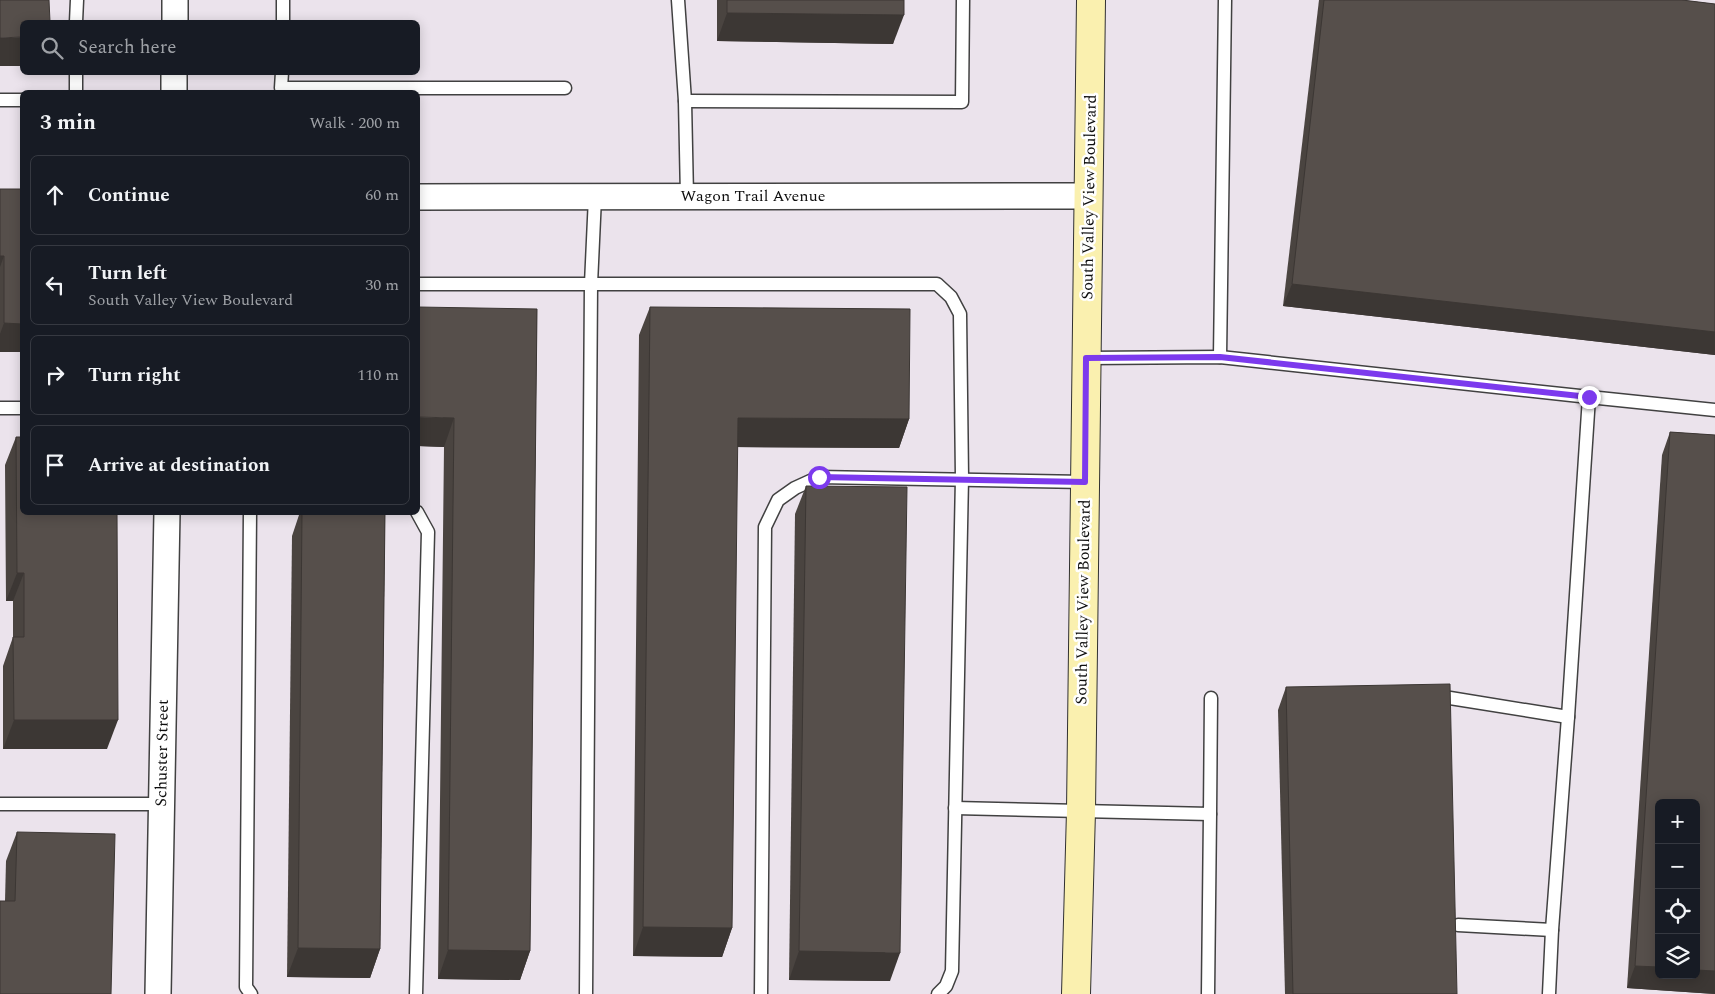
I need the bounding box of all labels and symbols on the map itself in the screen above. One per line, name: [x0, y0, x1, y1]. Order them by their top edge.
street label: South Valley View Boulevard: [1075, 94, 1103, 300]
street label: Wagon Trail Avenue: [681, 184, 825, 208]
route end: [1578, 386, 1601, 409]
route start: [808, 466, 831, 489]
street label: South Valley View Boulevard: [1069, 499, 1097, 705]
street label: Schuster Street: [149, 699, 175, 807]

